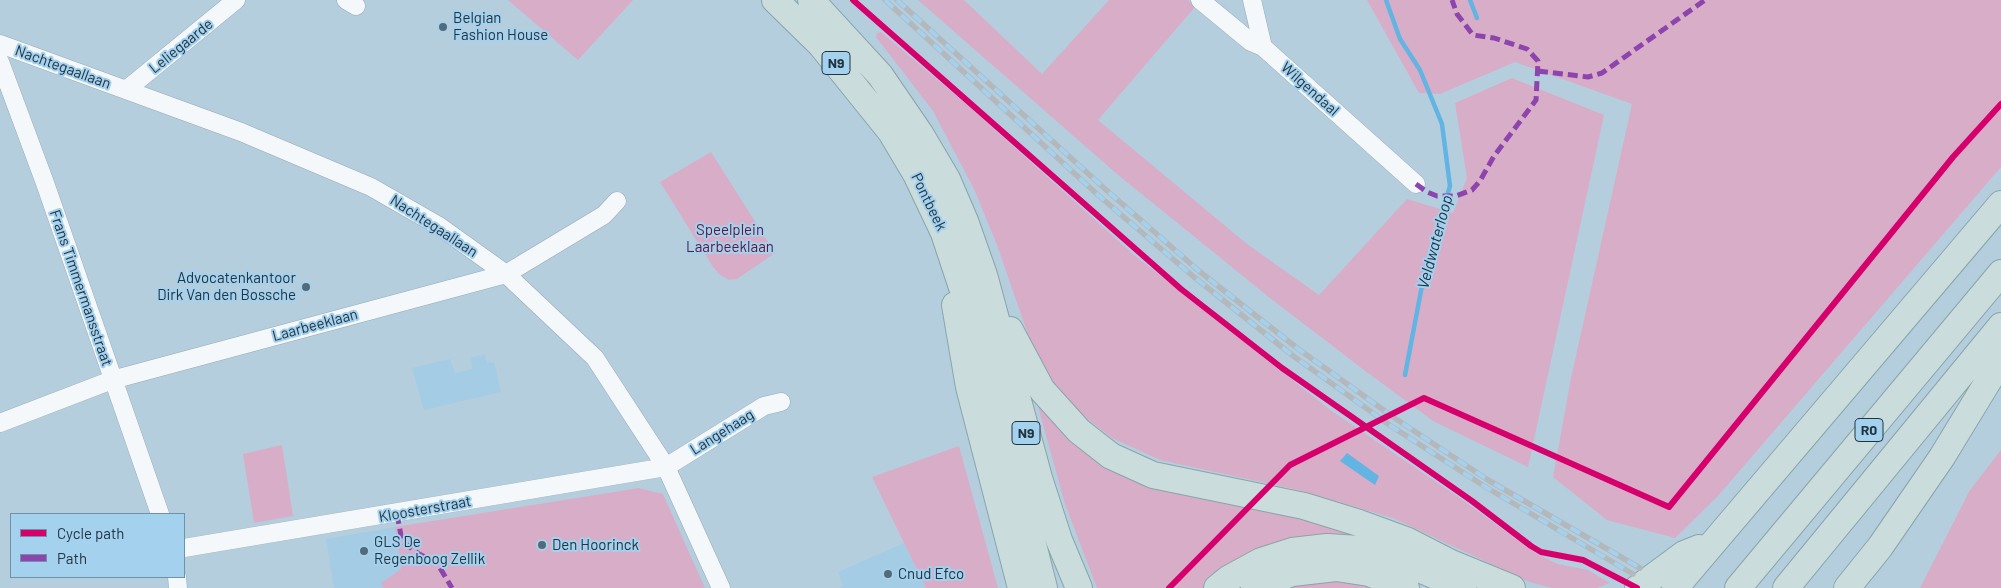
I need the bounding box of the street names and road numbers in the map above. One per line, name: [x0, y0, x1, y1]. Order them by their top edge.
street label: Leliegaarde: [146, 15, 216, 77]
street label: Nachtegaallaan: [13, 41, 113, 93]
road number: N9: [822, 52, 850, 74]
street label: Wilgendaal: [1277, 58, 1343, 120]
street label: Pontbeek: [907, 170, 951, 234]
street label: Nachtegaallaan: [387, 191, 481, 261]
street label: Frans Timmermansstraat: [46, 208, 116, 368]
street label: Laarbeeklaan: [270, 305, 360, 345]
street label: Langehaag: [687, 405, 757, 459]
road number: R0: [1855, 418, 1883, 442]
road number: N9: [1012, 422, 1040, 444]
street label: Kloosterstraat: [377, 492, 473, 526]

